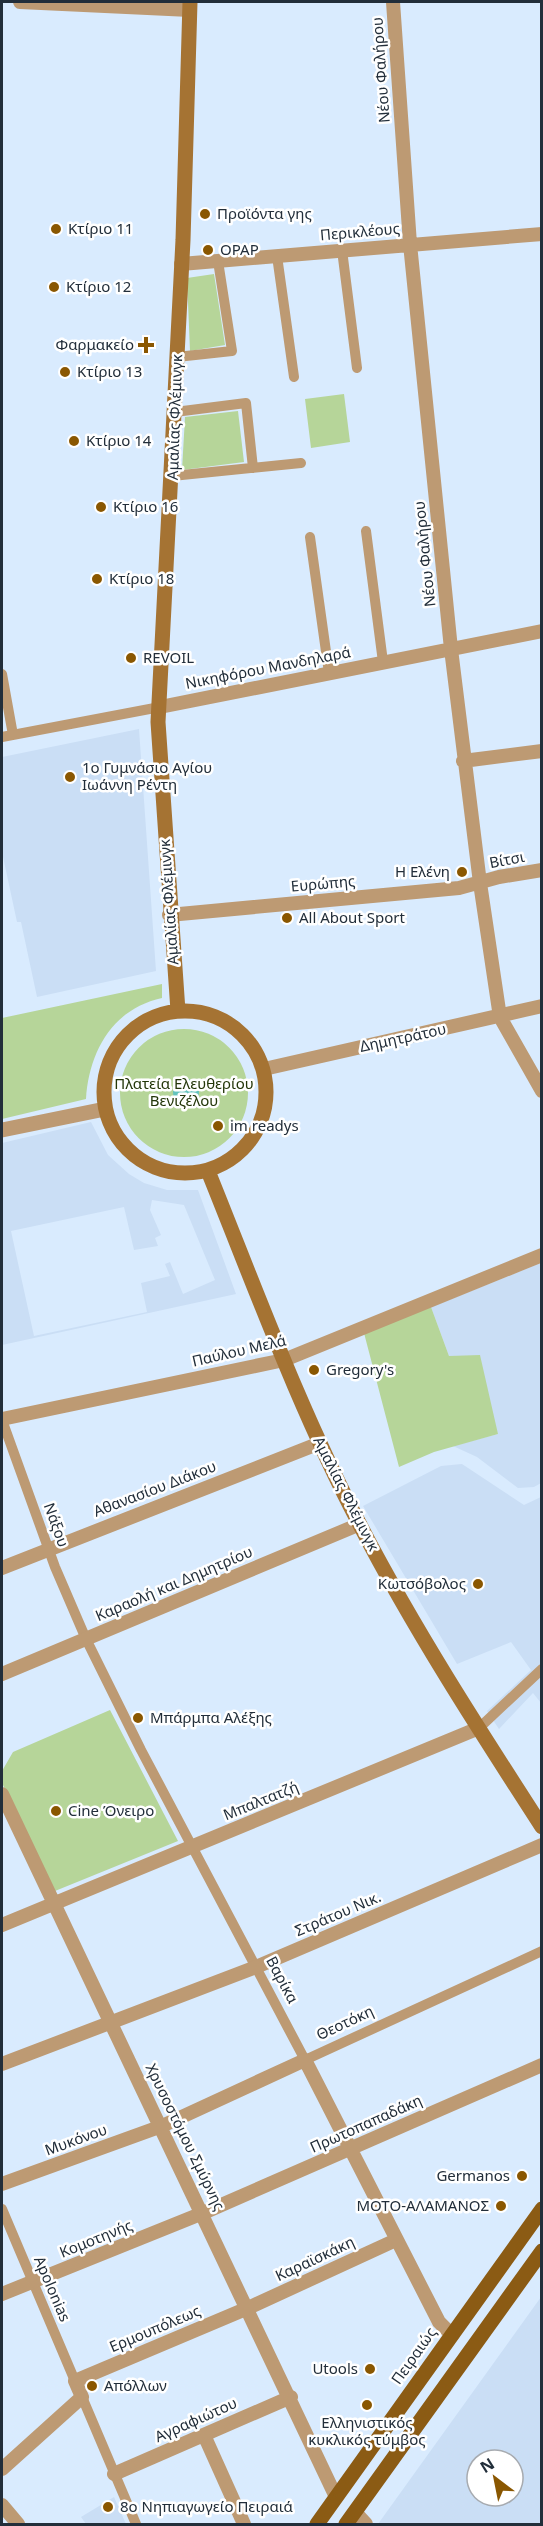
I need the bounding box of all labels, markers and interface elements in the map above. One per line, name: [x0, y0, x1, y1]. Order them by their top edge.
street label: Νέου Φαλήρου: [366, 16, 394, 124]
place label: Προϊόντα γης: [217, 203, 312, 223]
marker: Προϊόντα γης: [198, 207, 212, 221]
place label: Κτίριο 11: [68, 218, 133, 238]
street label: Περικλέους: [319, 218, 401, 244]
marker: Κτίριο 11: [49, 222, 63, 236]
place label: OPAP: [220, 239, 259, 259]
marker: OPAP: [201, 243, 215, 257]
place label: Κτίριο 12: [66, 276, 131, 296]
marker: Κτίριο 12: [47, 280, 61, 294]
place label: Φαρμακείο: [56, 334, 134, 354]
marker: Φαρμακείο: [139, 338, 153, 352]
street label: Αμαλίας Φλέμινγκ: [162, 354, 186, 480]
place label: Κτίριο 13: [77, 361, 142, 381]
marker: Κτίριο 13: [58, 365, 72, 379]
place label: Κτίριο 14: [86, 430, 152, 450]
marker: Κτίριο 14: [67, 434, 81, 448]
place label: Κτίριο 16: [113, 496, 178, 516]
marker: Κτίριο 16: [94, 500, 108, 514]
street label: Νέου Φαλήρου: [409, 500, 440, 608]
place label: Κτίριο 18: [109, 568, 174, 588]
marker: Κτίριο 18: [90, 572, 104, 586]
street label: Νικηφόρου Μανδηλαρά: [183, 641, 353, 693]
place label: REVOIL: [143, 647, 194, 667]
marker: REVOIL: [124, 651, 138, 665]
place label: 1ο Γυμνάσιο Αγίου Ιωάννη Ρέντη: [82, 757, 212, 794]
marker: 1ο Γυμνάσιο Αγίου Ιωάννη Ρέντη: [63, 770, 77, 784]
street label: Αμαλίας Φλέμινγκ: [154, 838, 182, 966]
street label: Βίτσι: [487, 846, 526, 872]
place label: Η Ελένη: [395, 861, 450, 881]
marker: Η Ελένη: [455, 865, 469, 879]
street label: Ευρώπης: [290, 870, 356, 896]
place label: All About Sport: [299, 907, 405, 927]
marker: All About Sport: [280, 911, 294, 925]
street label: Δημητράτου: [358, 1018, 448, 1056]
park label: Πλατεία Ελευθερίου Βενιζέλου: [114, 1073, 254, 1110]
place label: im readys: [230, 1115, 299, 1135]
marker: im readys: [211, 1119, 225, 1133]
street label: Παύλου Μελά: [190, 1329, 288, 1371]
place label: Gregory's: [326, 1359, 394, 1379]
marker: Gregory's: [307, 1363, 321, 1377]
street label: Αμαλίας Φλέμινγκ: [309, 1433, 384, 1554]
street label: Αθανασίου Διάκου: [90, 1455, 219, 1521]
street label: Νάξου: [40, 1500, 74, 1550]
street label: Καραολή και Δημητρίου: [92, 1541, 255, 1625]
place label: Κωτσόβολος: [378, 1573, 466, 1593]
marker: Κωτσόβολος: [471, 1577, 485, 1591]
place label: Μπάρμπα Αλέξης: [150, 1707, 272, 1727]
marker: Μπάρμπα Αλέξης: [131, 1711, 145, 1725]
street label: Μπαλτατζή: [220, 1776, 301, 1824]
place label: Cine Όνειρο: [68, 1800, 154, 1820]
marker: Cine Όνειρο: [49, 1804, 63, 1818]
street label: Στράτου Νικ.: [292, 1886, 384, 1940]
street label: Βαρίκα: [262, 1953, 304, 2007]
street label: Θεοτόκη: [313, 2000, 376, 2044]
street label: Χρυσοστόμου Σμύρνης: [142, 2060, 230, 2213]
street label: Πρωτοπαπαδάκη: [306, 2089, 425, 2157]
street label: Μυκόνου: [42, 2119, 110, 2160]
place label: Germanos: [436, 2165, 510, 2185]
marker: Germanos: [515, 2169, 529, 2183]
place label: MOTO-ΑΛΑΜΑΝΟΣ: [357, 2195, 489, 2215]
marker: MOTO-ΑΛΑΜΑΝΟΣ: [494, 2199, 508, 2213]
street label: Κομοτηνής: [56, 2214, 135, 2262]
street label: Καραϊσκάκη: [272, 2231, 357, 2285]
street label: Apolonias: [30, 2253, 76, 2325]
street label: Ερμουπόλεως: [106, 2300, 203, 2356]
street label: Πειραιώς: [386, 2323, 440, 2388]
place label: Utools: [312, 2358, 358, 2378]
marker: Utools: [363, 2362, 377, 2376]
place label: Απόλλων: [104, 2375, 167, 2395]
marker: Απόλλων: [85, 2379, 99, 2393]
street label: Αγραφιώτου: [151, 2392, 240, 2446]
marker: Ελληνιστικός κυκλικός τύμβος: [360, 2398, 374, 2412]
place label: Ελληνιστικός κυκλικός τύμβος: [308, 2412, 426, 2449]
north arrow: [465, 2448, 525, 2508]
text: N: [476, 2453, 498, 2478]
place label: 8ο Νηπιαγωγείο Πειραιά: [120, 2496, 293, 2516]
marker: 8ο Νηπιαγωγείο Πειραιά: [101, 2500, 115, 2514]

